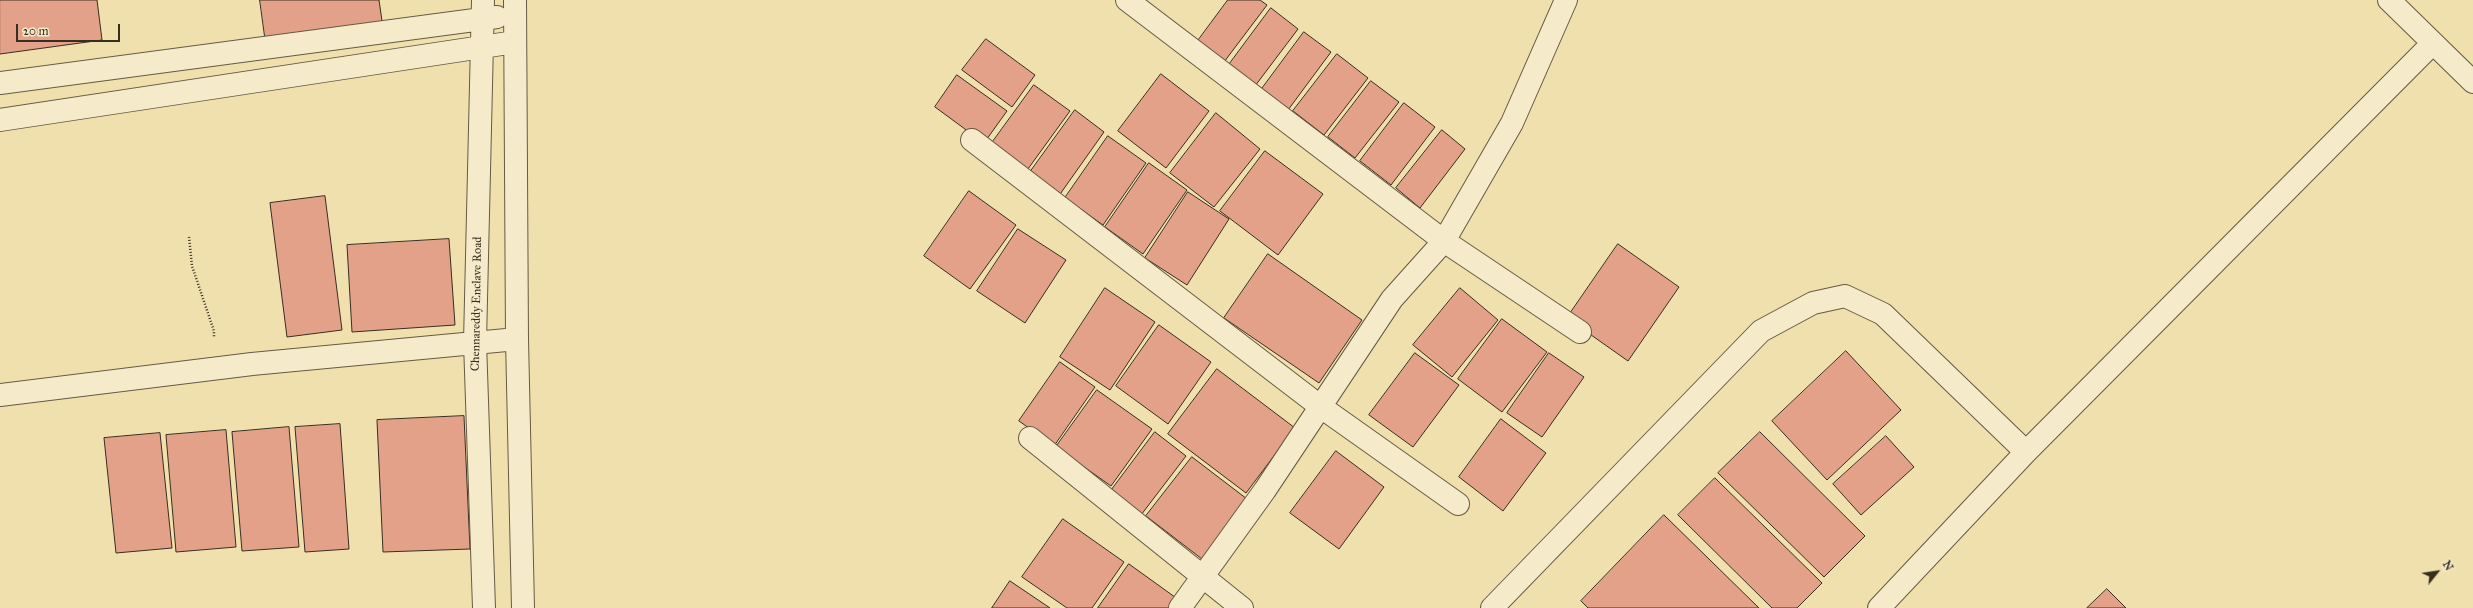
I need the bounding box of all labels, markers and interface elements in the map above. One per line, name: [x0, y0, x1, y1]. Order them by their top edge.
scale bar: [18, 16, 122, 42]
text: 20 m: [23, 24, 49, 38]
street label: Chennareddy Enclave Road: [469, 237, 485, 371]
north arrow: [2417, 552, 2457, 592]
text: N: [2440, 558, 2456, 573]

